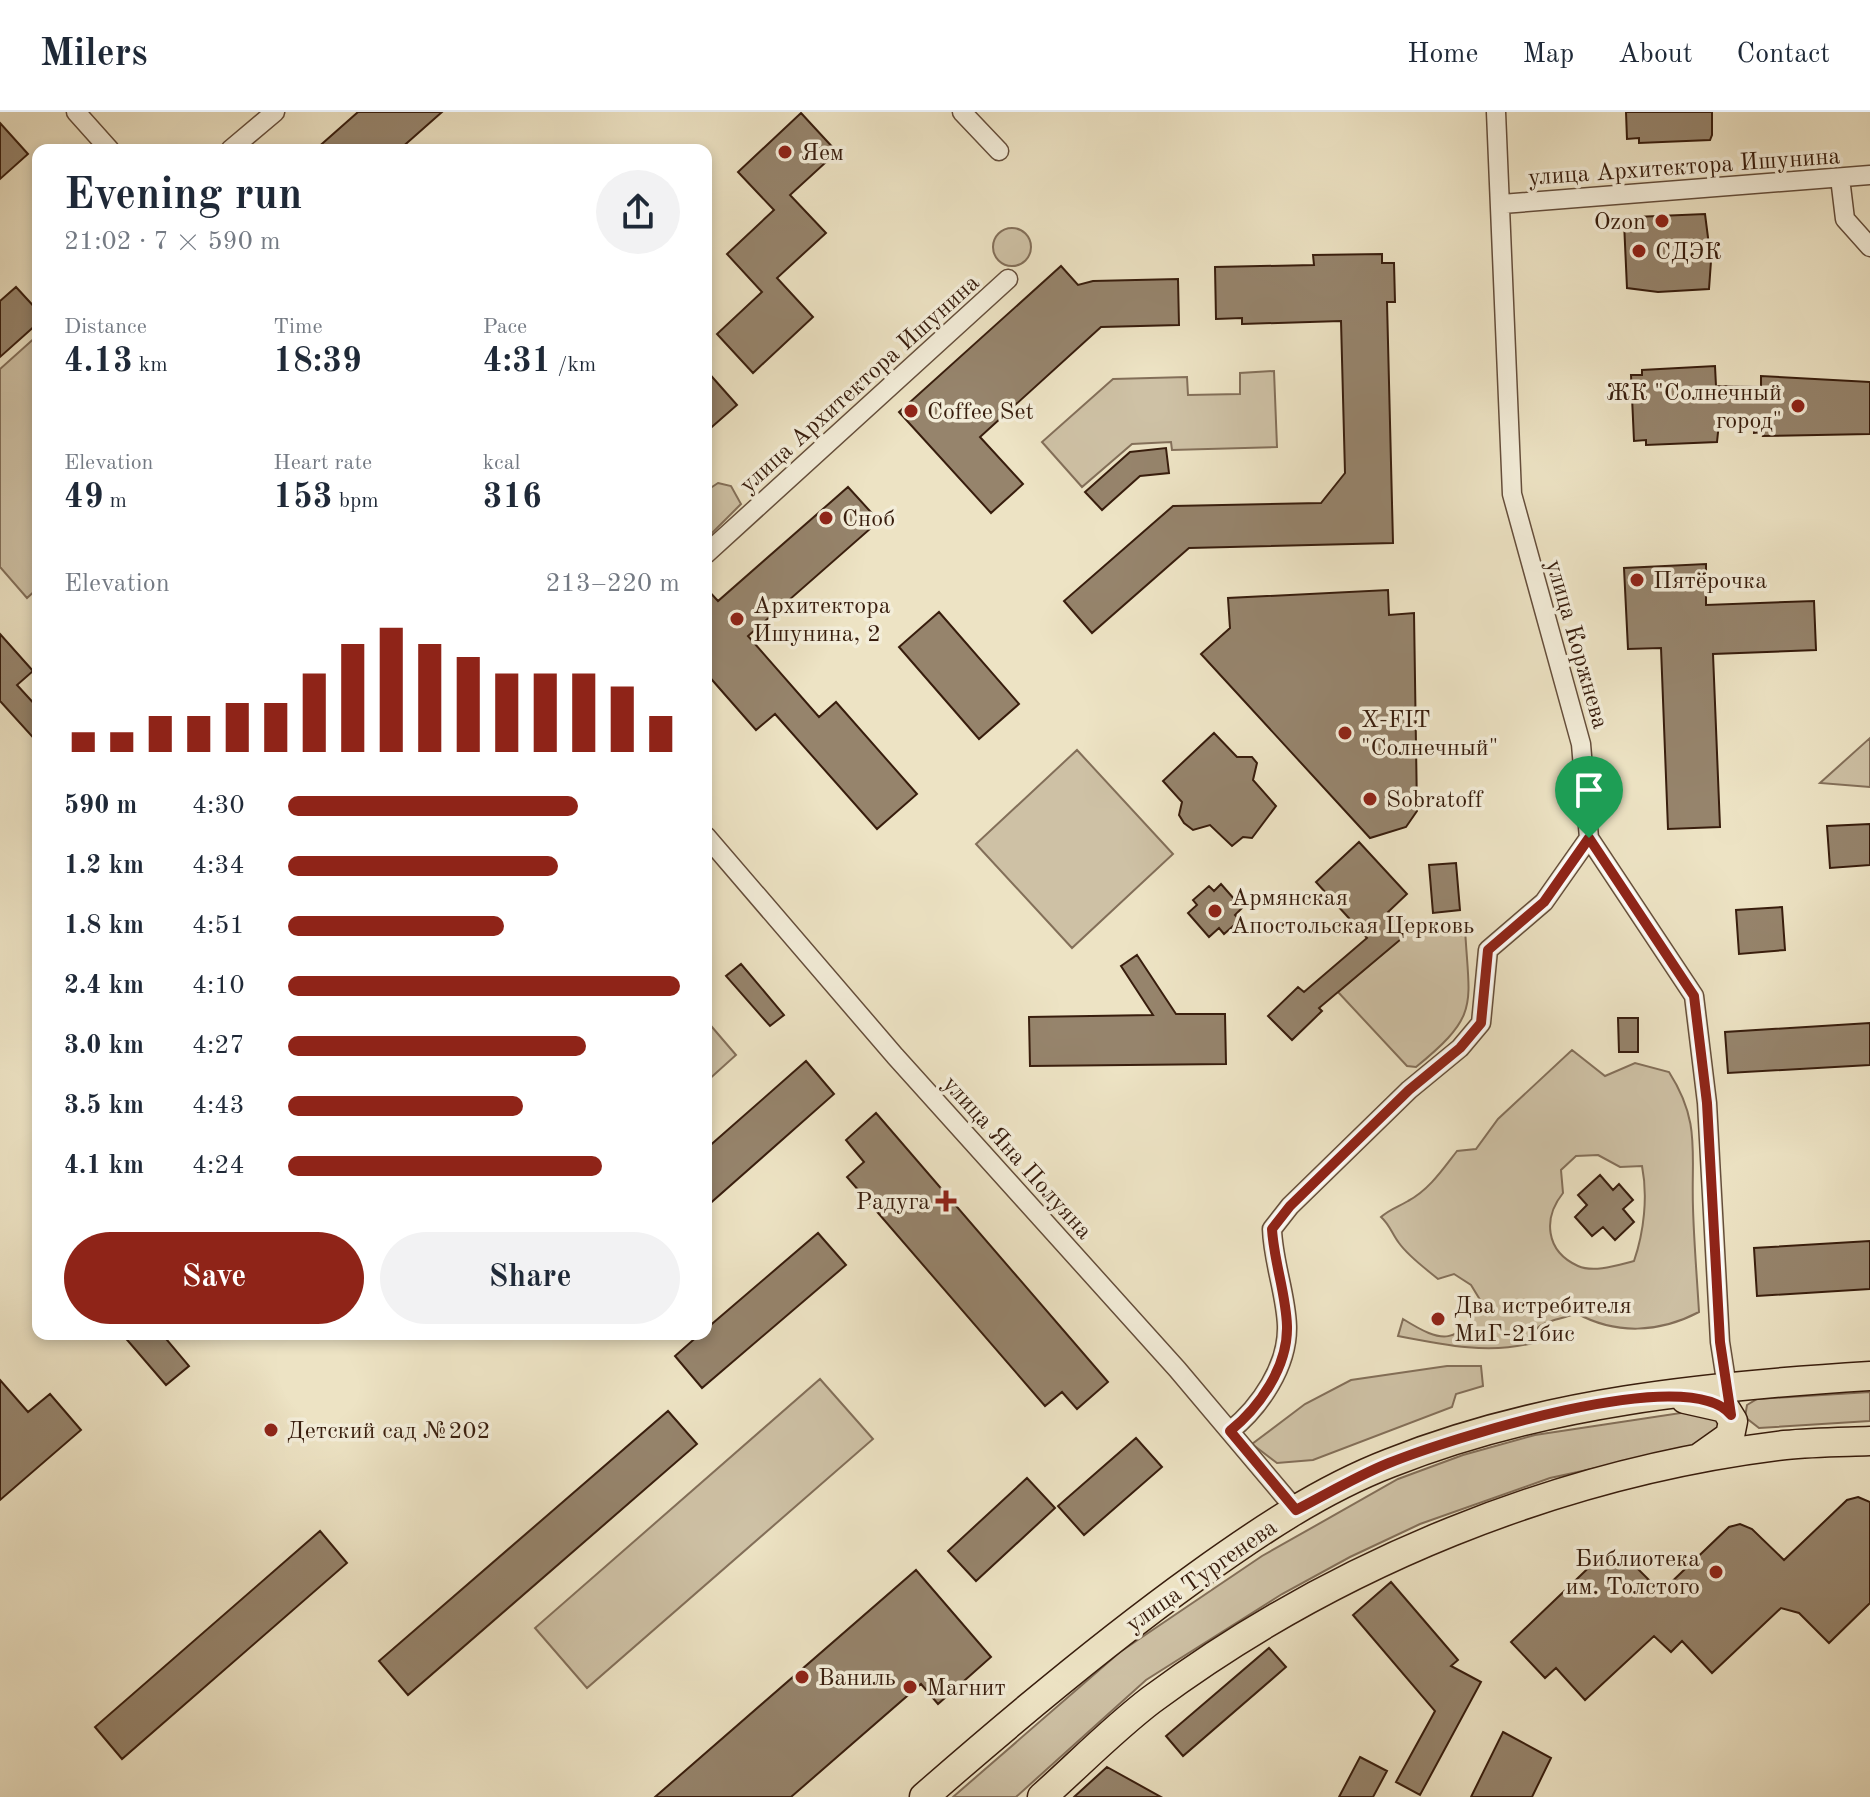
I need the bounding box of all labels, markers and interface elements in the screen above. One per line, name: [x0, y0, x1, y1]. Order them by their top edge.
text: Milers: [40, 36, 148, 74]
text: Home: [1407, 41, 1478, 69]
text: Map: [1522, 41, 1574, 69]
text: About: [1618, 41, 1693, 69]
text: Contact: [1737, 41, 1830, 69]
place label: Яем: [801, 142, 844, 166]
marker: Яем: [776, 143, 794, 161]
street label: улица Архитектора Ишунина: [1527, 145, 1841, 191]
button: share: [596, 170, 680, 254]
text: Evening run: [64, 174, 302, 218]
place label: Ozon: [1594, 211, 1646, 235]
marker: Ozon: [1653, 212, 1671, 230]
text: 21:02 · 7 × 590 m: [64, 229, 281, 255]
place label: СДЭК: [1655, 241, 1722, 265]
marker: СДЭК: [1630, 242, 1648, 260]
street label: улица Архитектора Ишунина: [736, 271, 985, 498]
text: Distance: [64, 316, 147, 338]
text: Time: [273, 316, 323, 338]
text: Pace: [483, 316, 527, 338]
text: 4.13: [64, 345, 133, 379]
text: 18:39: [273, 345, 362, 379]
text: 4:31: [483, 345, 551, 379]
text: km: [133, 354, 168, 376]
text: /km: [551, 354, 596, 376]
place label: ЖК "Солнечный город": [1606, 382, 1782, 434]
marker: ЖК "Солнечный город": [1789, 397, 1807, 415]
place label: Coffee Set: [927, 401, 1034, 425]
marker: Coffee Set: [902, 402, 920, 420]
text: Elevation: [64, 452, 154, 474]
text: Heart rate: [273, 452, 372, 474]
text: kcal: [483, 452, 521, 474]
text: 49: [64, 481, 103, 515]
text: 153: [273, 481, 333, 515]
text: 316: [483, 481, 542, 515]
text: m: [103, 490, 127, 512]
text: bpm: [333, 490, 379, 512]
place label: Сноб: [842, 508, 895, 532]
marker: Сноб: [817, 509, 835, 527]
street label: улица Коржнева: [1540, 557, 1612, 732]
place label: Пятёрочка: [1653, 570, 1767, 594]
text: Elevation: [64, 571, 170, 597]
text: 213–220 m: [545, 571, 680, 597]
marker: Пятёрочка: [1628, 571, 1646, 589]
place label: Архитектора Ишунина, 2: [753, 595, 891, 647]
marker: Архитектора Ишунина, 2: [728, 610, 746, 628]
place label: X-FIT "Солнечный": [1361, 709, 1498, 761]
marker: X-FIT "Солнечный": [1336, 724, 1354, 742]
pin: [1555, 756, 1623, 838]
icon: arrive: [1567, 768, 1611, 812]
place label: Sobratoff: [1386, 789, 1484, 813]
marker: Sobratoff: [1361, 790, 1379, 808]
text: 590 m: [64, 793, 137, 819]
text: 4:30: [192, 793, 245, 819]
text: 1.2 km: [64, 853, 144, 879]
text: 4:34: [192, 853, 245, 879]
place label: Армянская Апостольская Церковь: [1231, 887, 1474, 939]
marker: Армянская Апостольская Церковь: [1206, 902, 1224, 920]
text: 1.8 km: [64, 913, 144, 939]
text: 4:51: [192, 913, 245, 939]
text: 2.4 km: [64, 973, 144, 999]
text: 4:10: [192, 973, 245, 999]
text: 3.0 km: [64, 1033, 144, 1059]
text: 4:27: [192, 1033, 245, 1059]
street label: улица Яна Полуяна: [937, 1072, 1096, 1245]
text: 3.5 km: [64, 1093, 144, 1119]
text: 4:43: [192, 1093, 245, 1119]
text: 4.1 km: [64, 1153, 144, 1179]
text: 4:24: [192, 1153, 245, 1179]
place label: Радуга: [856, 1191, 930, 1215]
marker: Радуга: [937, 1192, 955, 1210]
button: Save: [64, 1232, 364, 1324]
button: Share: [380, 1232, 680, 1324]
place label: Два истребителя МиГ-21бис: [1454, 1295, 1632, 1347]
marker: Два истребителя МиГ-21бис: [1429, 1310, 1447, 1328]
place label: Детский сад №202: [287, 1420, 490, 1444]
marker: Детский сад №202: [262, 1421, 280, 1439]
street label: улица Тургенева: [1122, 1516, 1282, 1638]
place label: Библиотека им. Толстого: [1566, 1548, 1700, 1600]
marker: Библиотека им. Толстого: [1707, 1563, 1725, 1581]
place label: Ваниль: [818, 1667, 896, 1691]
marker: Ваниль: [793, 1668, 811, 1686]
place label: Магнит: [926, 1677, 1006, 1701]
marker: Магнит: [901, 1678, 919, 1696]

